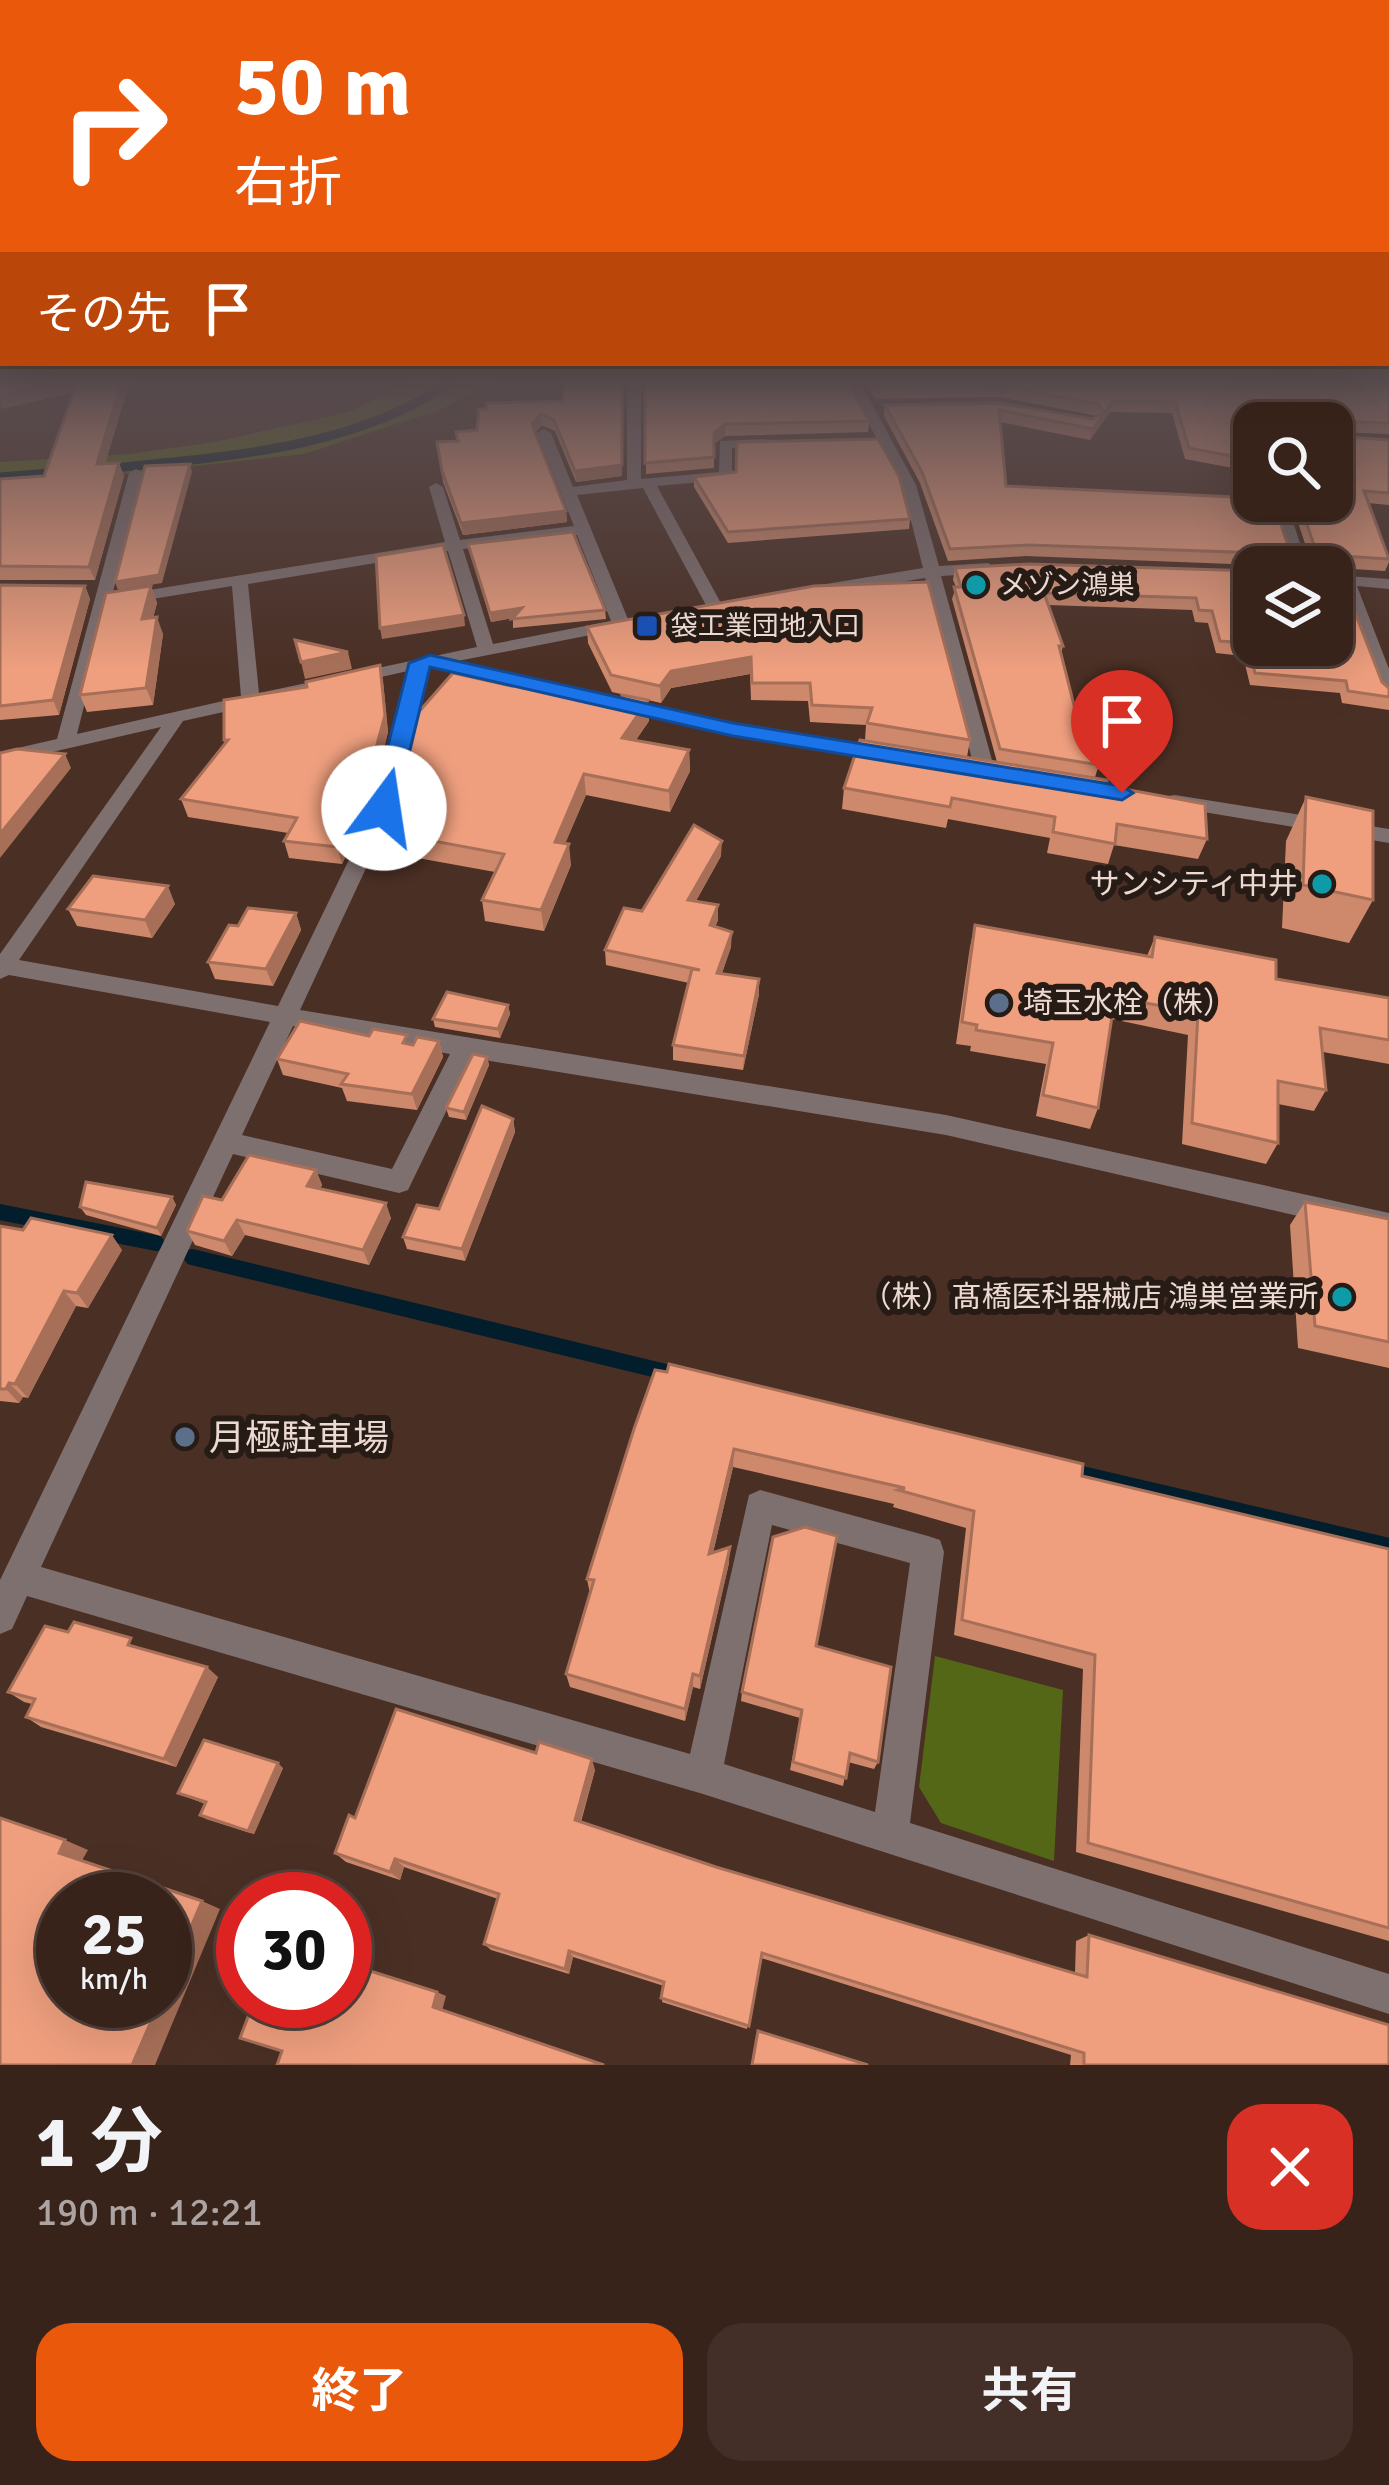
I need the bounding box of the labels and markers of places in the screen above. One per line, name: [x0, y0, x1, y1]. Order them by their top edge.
place label: メゾン鴻巣: [1000, 569, 1135, 602]
marker: メゾン鴻巣: [963, 572, 989, 598]
place label: 袋工業団地入口: [671, 610, 860, 643]
marker: 袋工業団地入口: [634, 613, 660, 639]
pin: [1071, 670, 1173, 793]
place label: サンシティ中井: [1090, 866, 1298, 903]
marker: サンシティ中井: [1309, 871, 1335, 897]
place label: 埼玉水栓（株）: [1023, 985, 1233, 1022]
marker: 埼玉水栓（株）: [986, 990, 1012, 1016]
place label: （株）髙橋医科器械店 鴻巣営業所: [861, 1279, 1318, 1316]
marker: （株）髙橋医科器械店 鴻巣営業所: [1329, 1284, 1355, 1310]
place label: 月極駐車場: [209, 1416, 389, 1461]
marker: 月極駐車場: [172, 1424, 198, 1450]

